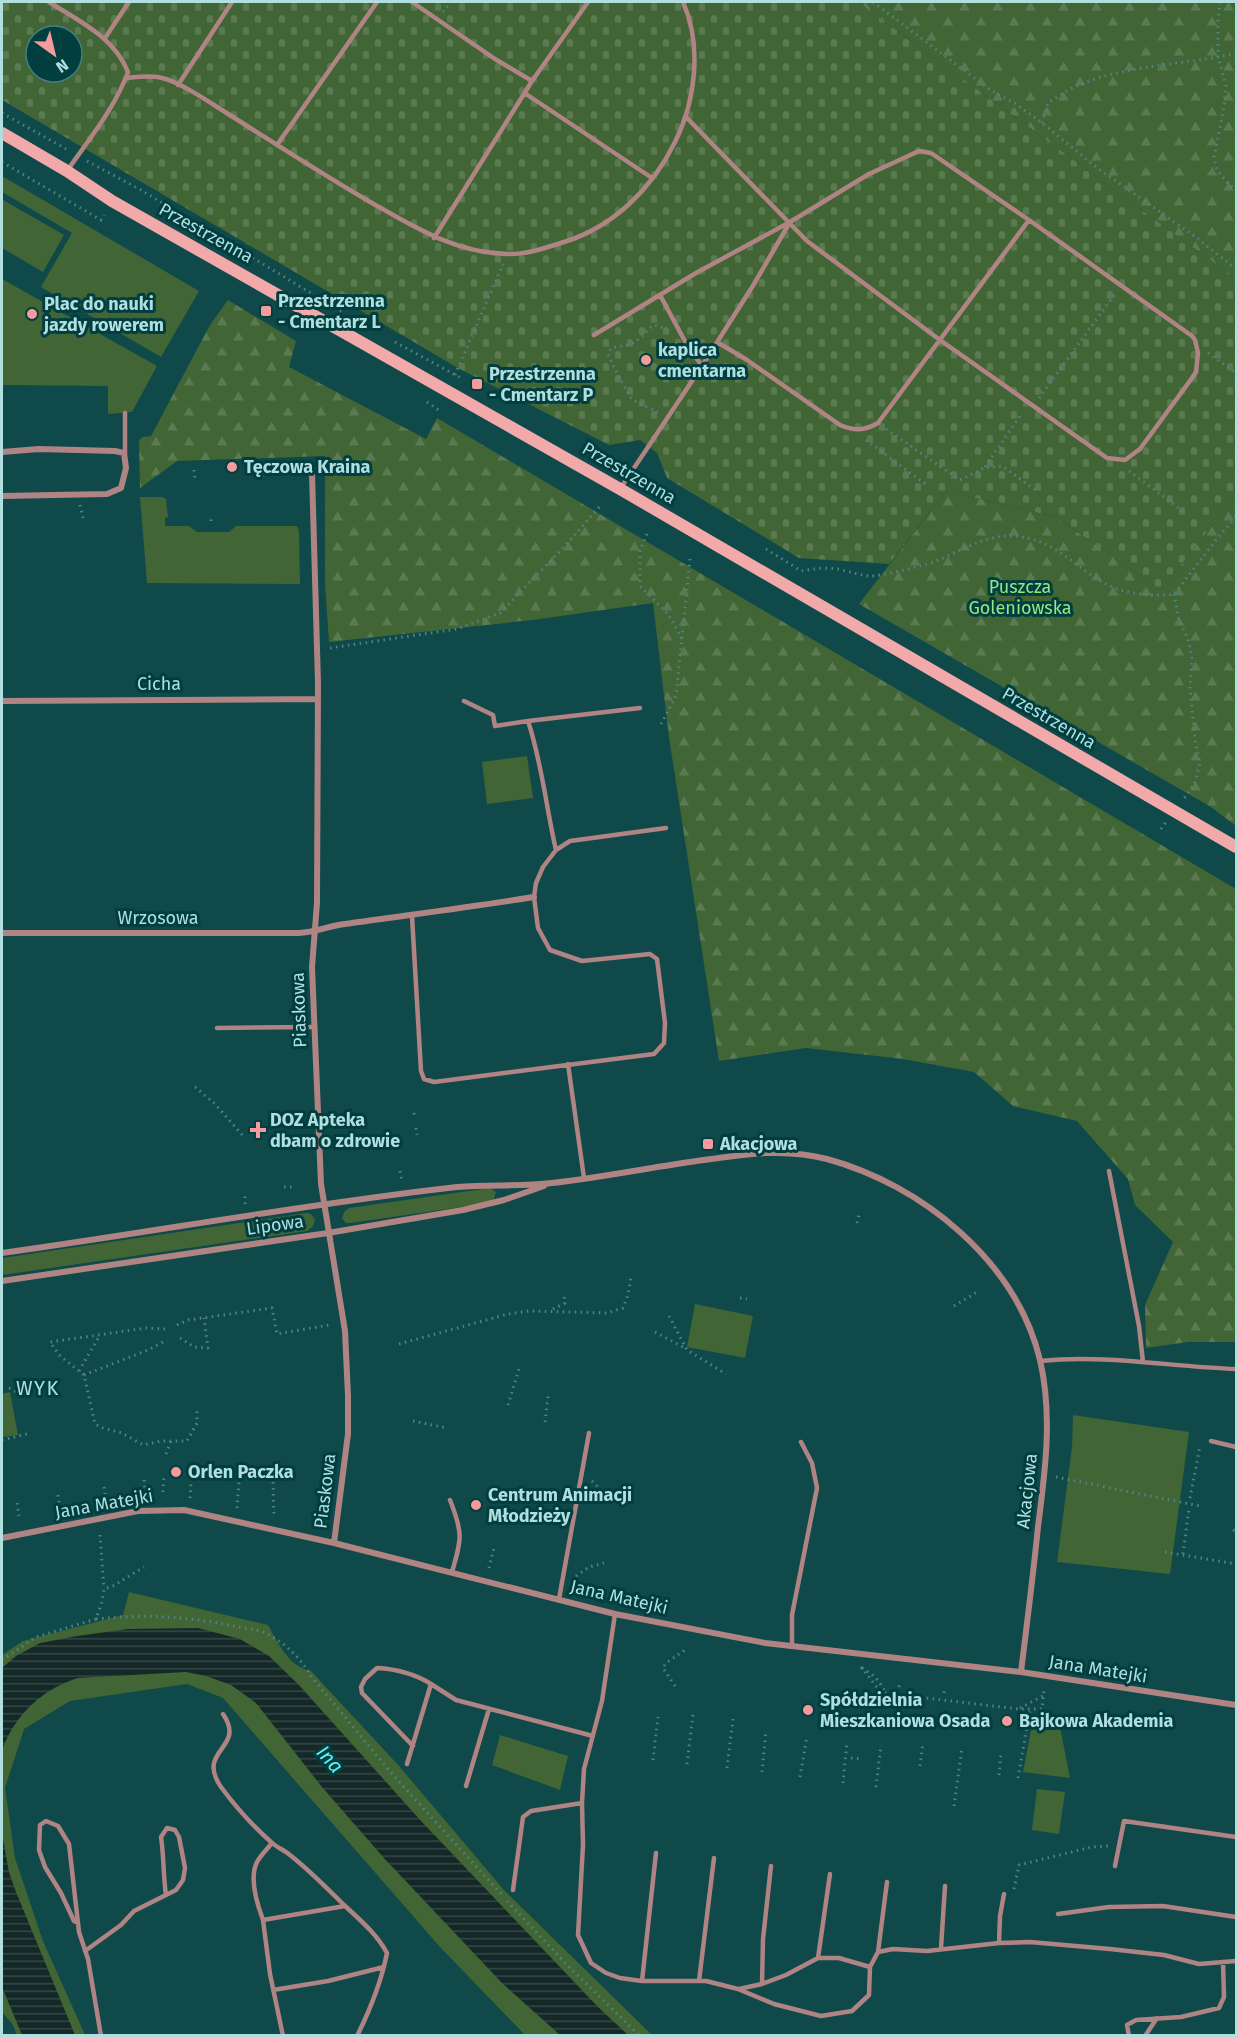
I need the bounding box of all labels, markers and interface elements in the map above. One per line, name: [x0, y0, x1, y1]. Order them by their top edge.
north arrow: [24, 24, 84, 84]
text: N: [52, 55, 72, 77]
street label: Przestrzenna: [155, 198, 257, 268]
place label: Przestrzenna - Cmentarz L: [278, 290, 385, 333]
place label: Plac do nauki jazdy rowerem: [43, 293, 164, 336]
marker: Przestrzenna - Cmentarz L: [259, 304, 273, 318]
marker: Plac do nauki jazdy rowerem: [25, 307, 39, 321]
place label: kaplica cmentarna: [658, 339, 746, 382]
marker: kaplica cmentarna: [639, 353, 653, 367]
place label: Przestrzenna - Cmentarz P: [489, 363, 596, 406]
marker: Przestrzenna - Cmentarz P: [470, 377, 484, 391]
street label: Przestrzenna: [578, 437, 680, 509]
place label: Tęczowa Kraina: [244, 456, 371, 478]
marker: Tęczowa Kraina: [225, 460, 239, 474]
park label: Puszcza Goleniowska: [968, 576, 1072, 619]
street label: Cicha: [137, 673, 181, 695]
street label: Przestrzenna: [998, 682, 1100, 754]
street label: Wrzosowa: [117, 907, 199, 929]
street label: Piaskowa: [287, 972, 311, 1048]
place label: DOZ Apteka dbam o zdrowie: [270, 1109, 400, 1152]
marker: DOZ Apteka dbam o zdrowie: [251, 1123, 265, 1137]
place label: Akacjowa: [719, 1133, 798, 1155]
marker: Akacjowa: [701, 1137, 715, 1151]
street label: Lipowa: [245, 1210, 305, 1240]
district label: WYK: [16, 1376, 60, 1400]
street label: Piaskowa: [309, 1452, 341, 1530]
street label: Akacjowa: [1012, 1452, 1042, 1530]
place label: Orlen Paczka: [188, 1461, 294, 1483]
marker: Orlen Paczka: [169, 1465, 183, 1479]
place label: Centrum Animacji Młodzieży: [488, 1484, 632, 1527]
street label: Jana Matejki: [53, 1485, 155, 1523]
marker: Centrum Animacji Młodzieży: [469, 1498, 483, 1512]
street label: Jana Matejki: [568, 1575, 670, 1619]
street label: Jana Matejki: [1047, 1650, 1149, 1688]
place label: Spółdzielnia Mieszkaniowa Osada: [820, 1689, 991, 1732]
marker: Spółdzielnia Mieszkaniowa Osada: [801, 1703, 815, 1717]
place label: Bajkowa Akademia: [1019, 1710, 1174, 1732]
marker: Bajkowa Akademia: [1000, 1714, 1014, 1728]
water label: Ina: [311, 1740, 349, 1778]

